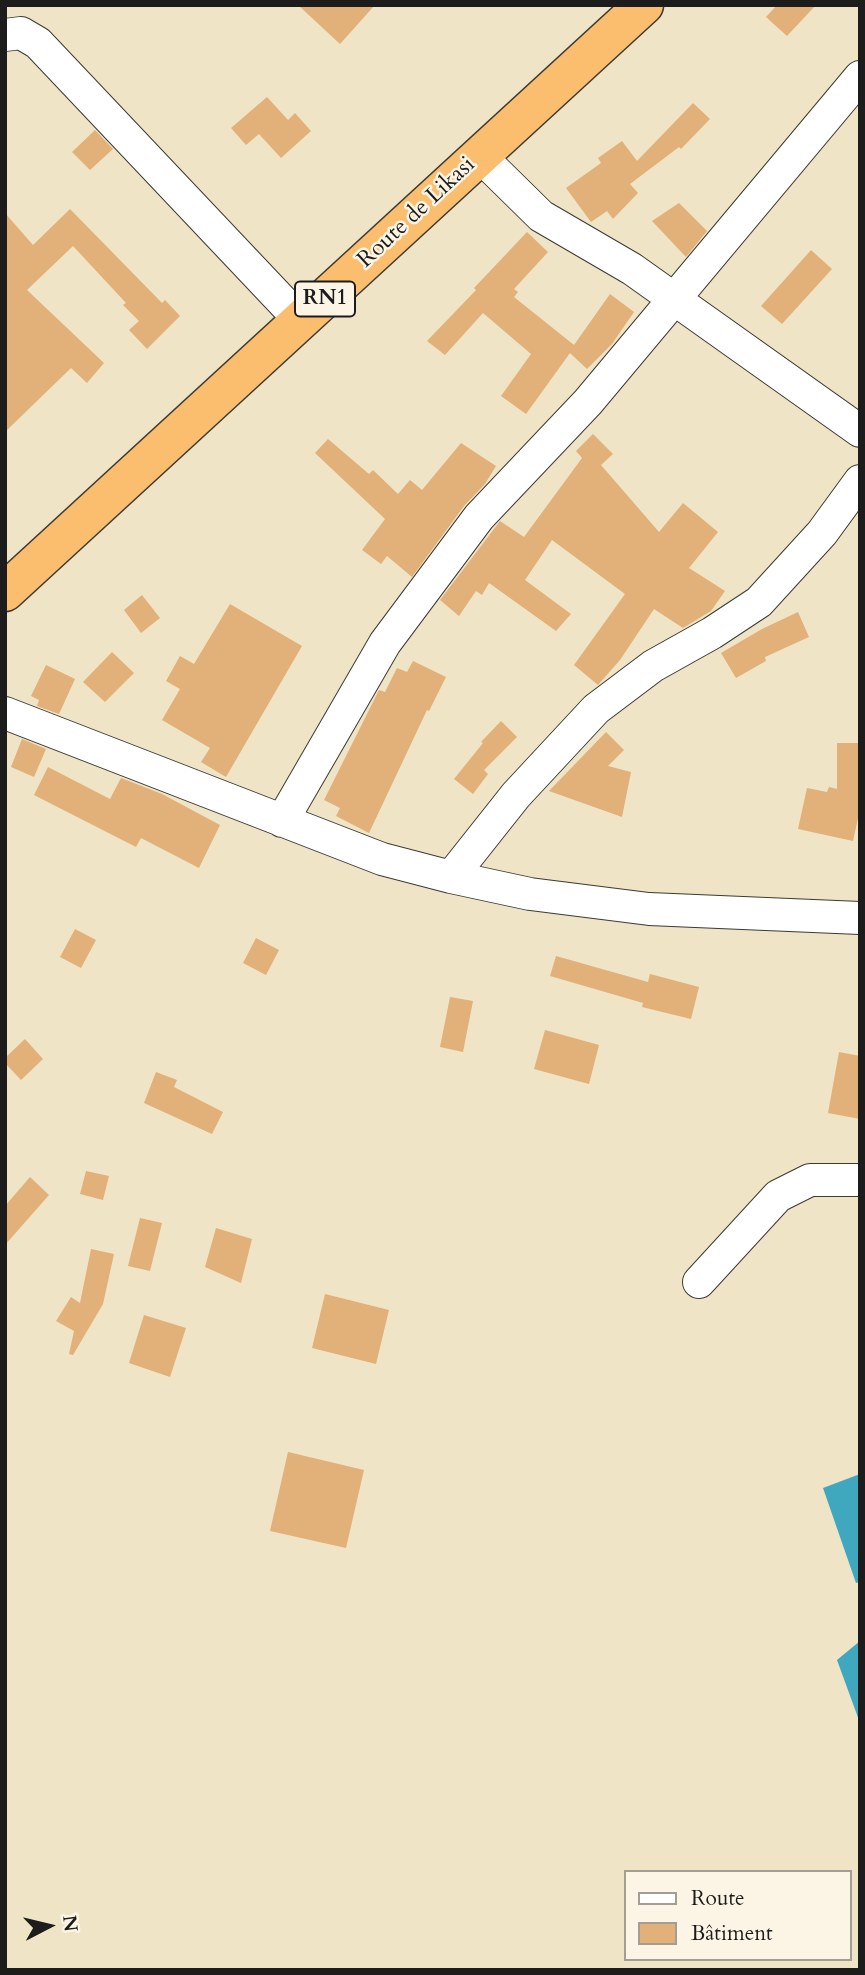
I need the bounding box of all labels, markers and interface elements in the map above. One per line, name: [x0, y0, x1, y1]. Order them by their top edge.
street label: Route de Likasi: [353, 152, 481, 274]
road number: RN1: [295, 282, 355, 316]
legend: [624, 1870, 851, 1961]
text: Route: [691, 1884, 745, 1913]
north arrow: [14, 1891, 84, 1961]
text: N: [56, 1914, 84, 1933]
text: Bâtiment: [691, 1919, 773, 1948]

